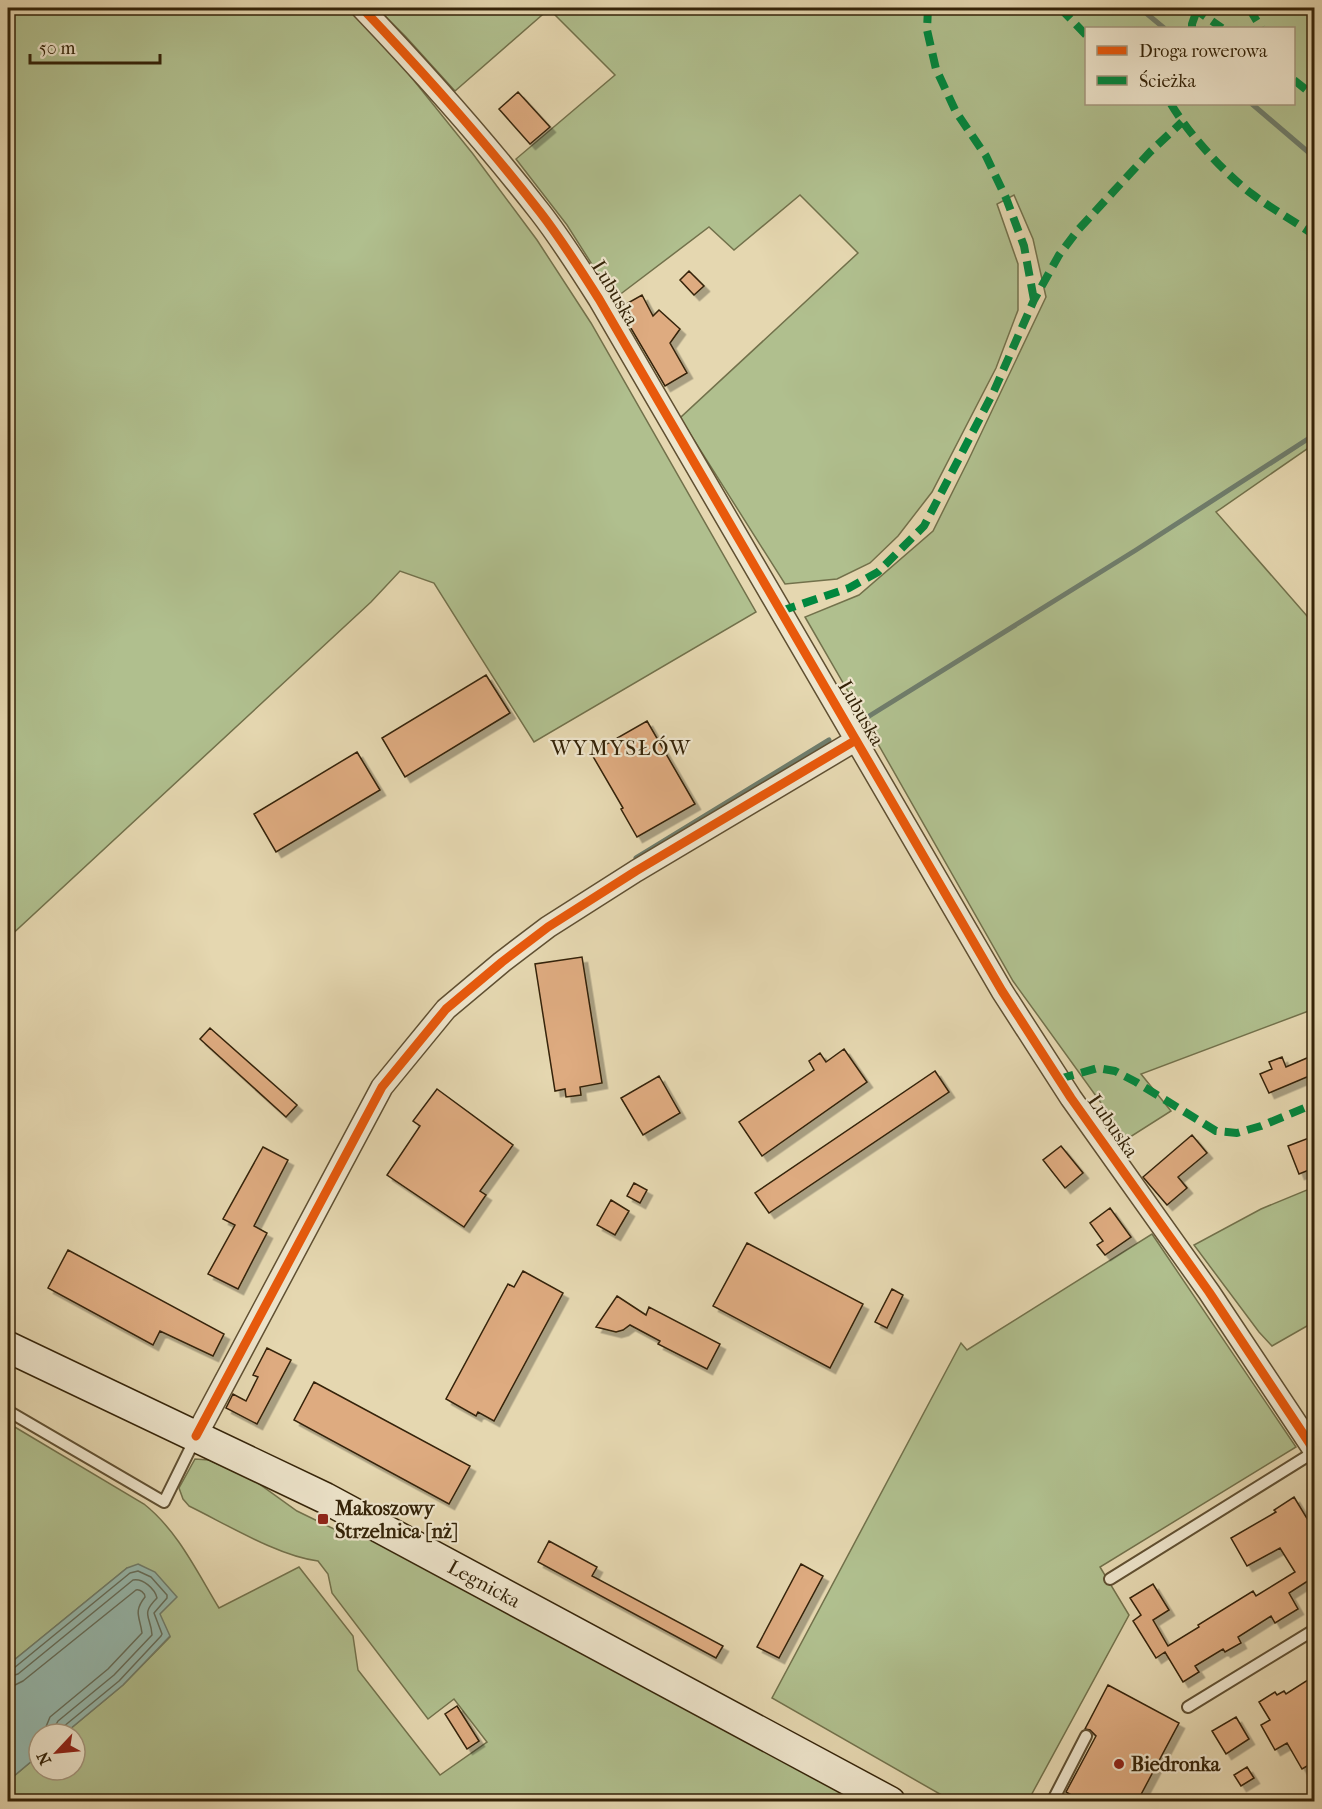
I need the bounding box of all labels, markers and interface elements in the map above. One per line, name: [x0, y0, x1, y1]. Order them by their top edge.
scale bar: [30, 27, 160, 65]
legend: [1085, 27, 1295, 105]
text: 50 m: [39, 38, 76, 59]
text: Droga rowerowa: [1139, 41, 1268, 62]
text: Ścieżka: [1139, 70, 1197, 92]
street label: Lubuska: [587, 256, 644, 330]
street label: Lubuska: [833, 676, 889, 750]
district label: WYMYSŁÓW: [549, 735, 692, 760]
street label: Lubuska: [1083, 1090, 1143, 1163]
place label: Makoszowy Strzelnica [nż]: [334, 1497, 458, 1543]
marker: Makoszowy Strzelnica [nż]: [316, 1512, 330, 1526]
street label: Legnicka: [444, 1555, 525, 1613]
north arrow: [27, 1722, 87, 1782]
text: N: [32, 1748, 55, 1768]
place label: Biedronka: [1131, 1753, 1221, 1776]
marker: Biedronka: [1112, 1757, 1126, 1771]

